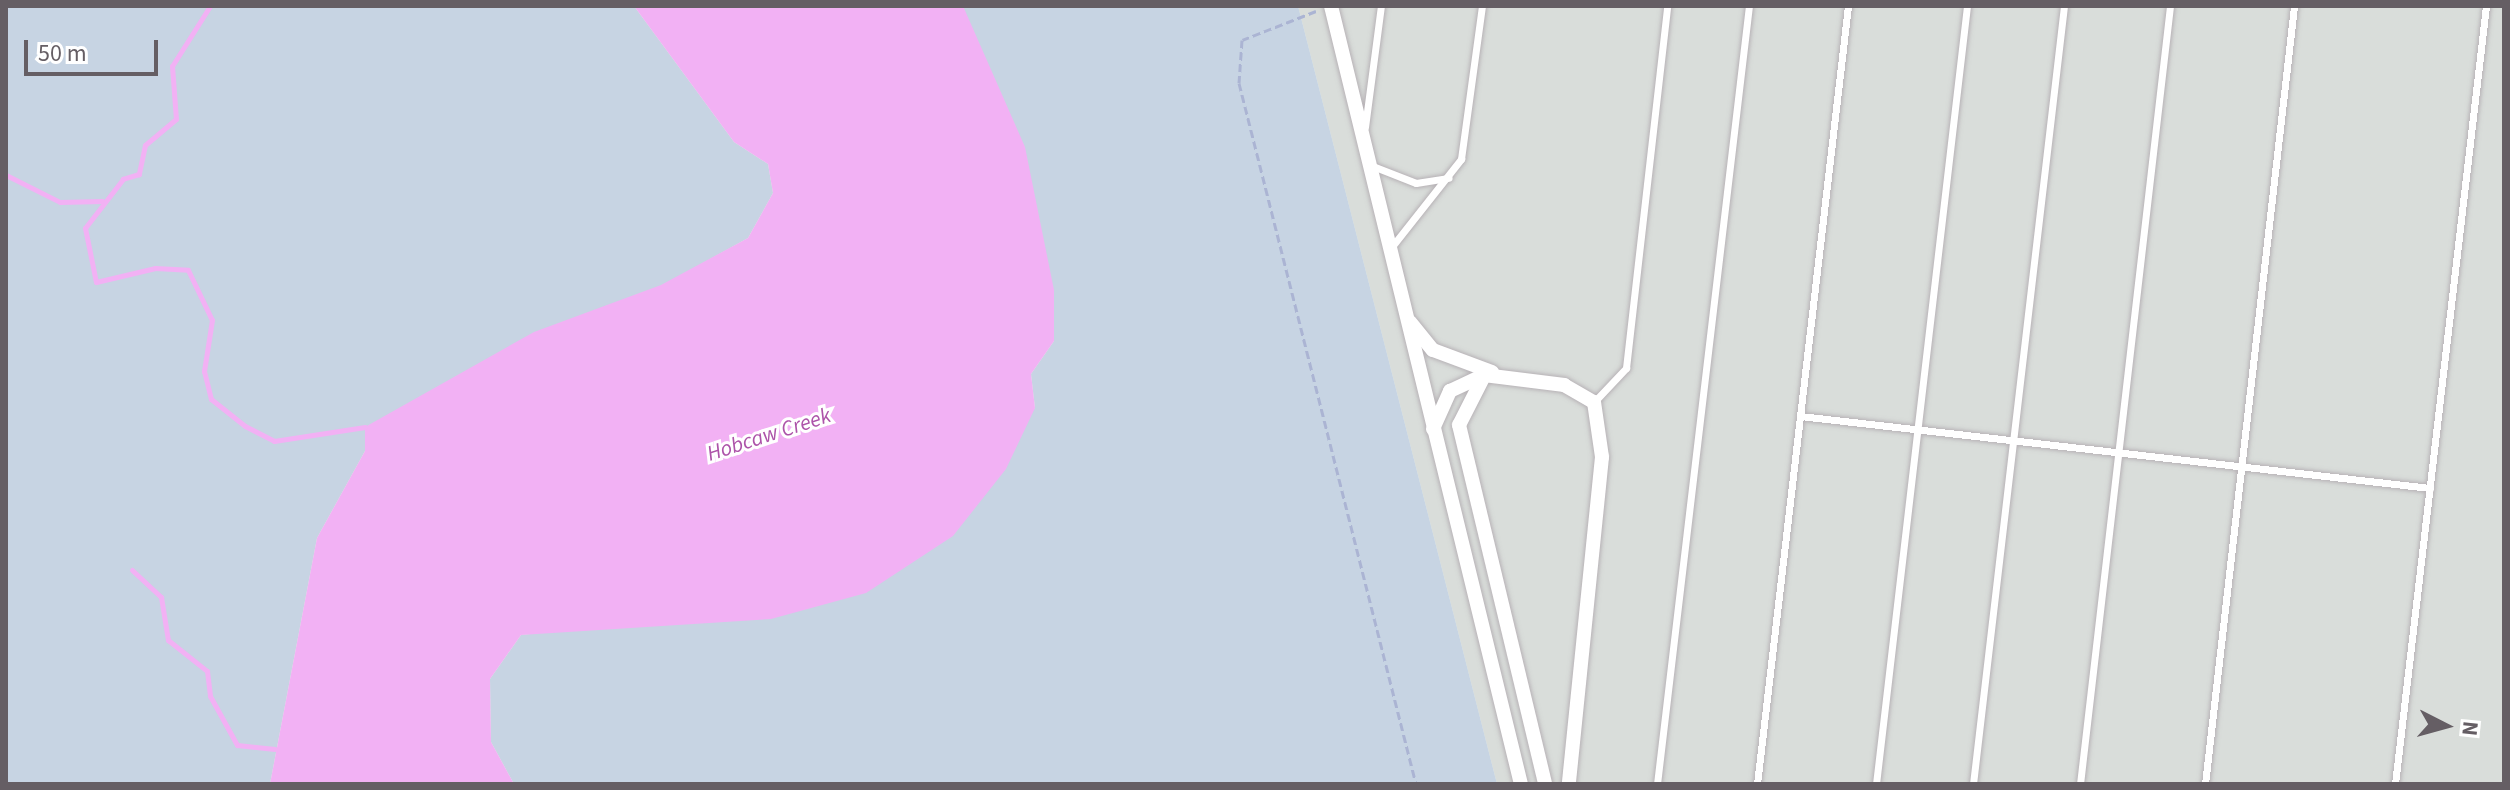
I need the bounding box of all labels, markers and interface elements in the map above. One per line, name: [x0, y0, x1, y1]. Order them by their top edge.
scale bar: [28, 24, 162, 74]
text: 50 m: [38, 36, 87, 71]
water label: Hobcaw Creek: [704, 403, 834, 467]
north arrow: [2406, 686, 2486, 766]
text: N: [2453, 720, 2487, 737]

